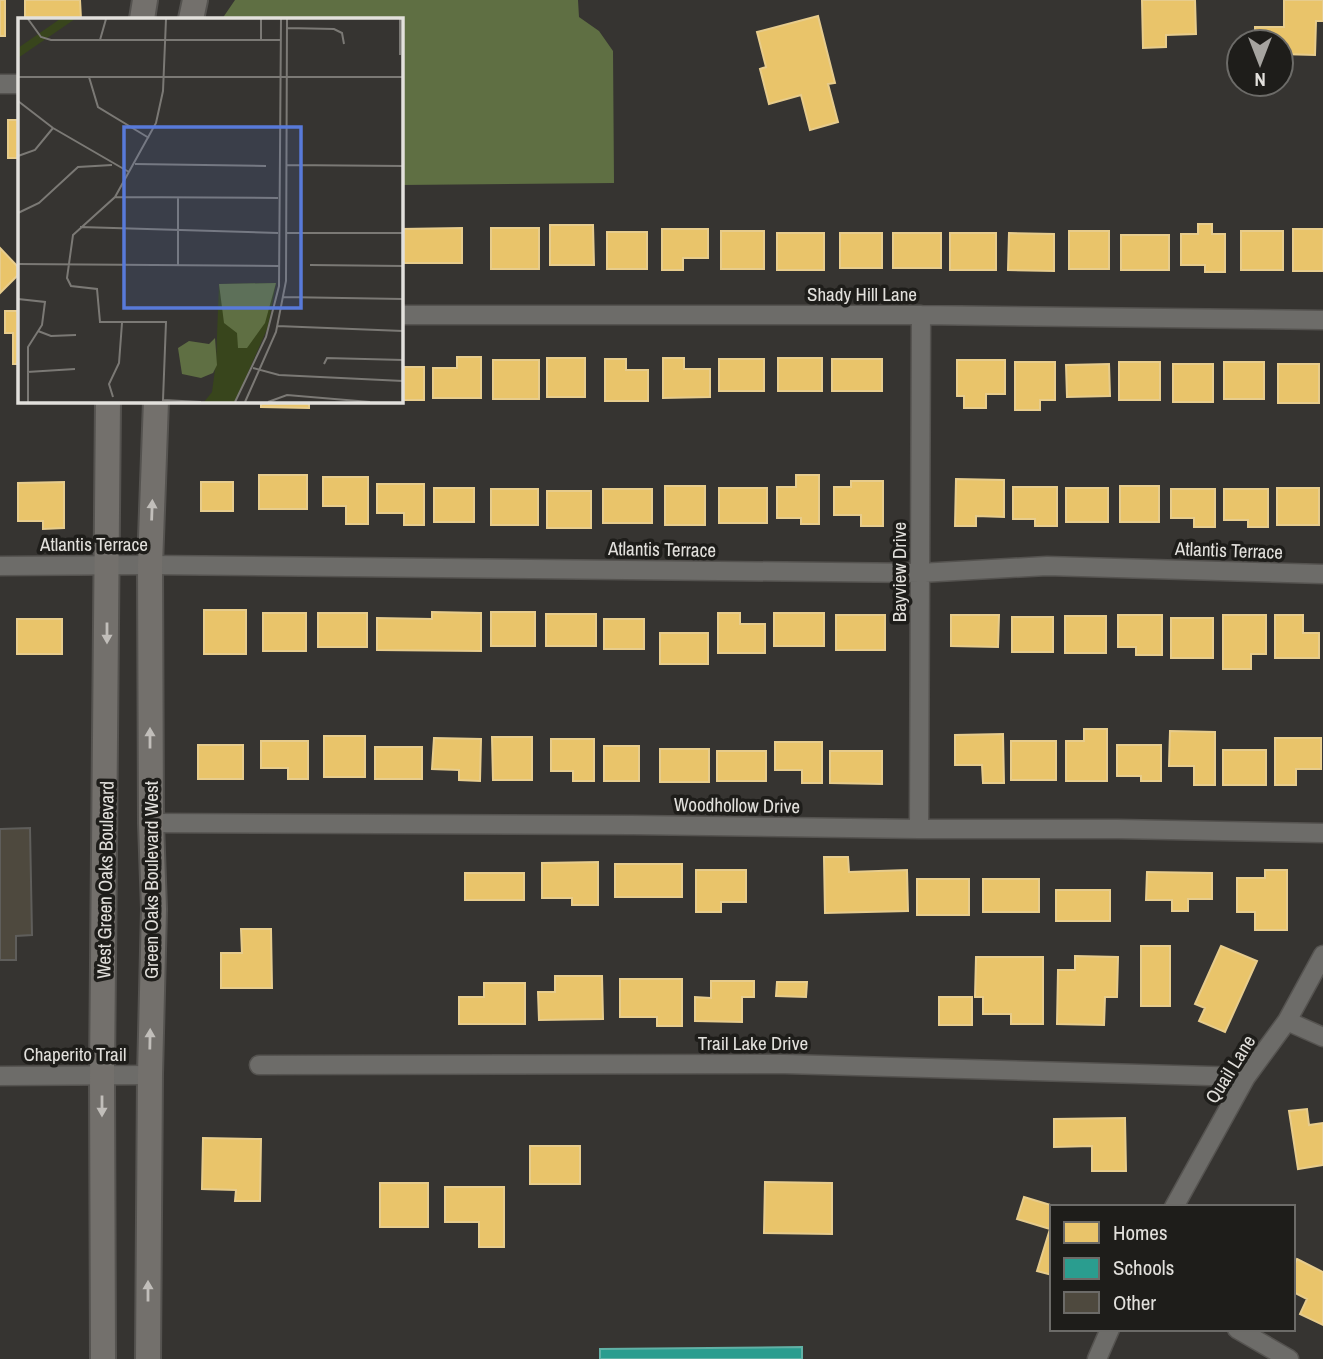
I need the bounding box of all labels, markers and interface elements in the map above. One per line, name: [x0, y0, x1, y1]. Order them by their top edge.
inset map: [18, 18, 402, 402]
north arrow: [1225, 28, 1295, 98]
text: N: [1254, 67, 1266, 93]
street label: Shady Hill Lane: [807, 281, 917, 307]
one-way arrow: [146, 499, 157, 521]
street label: Bayview Drive: [886, 522, 912, 622]
street label: Atlantis Terrace: [39, 531, 148, 557]
street label: Atlantis Terrace: [607, 535, 716, 563]
street label: Atlantis Terrace: [1174, 535, 1283, 565]
one-way arrow: [101, 623, 113, 645]
one-way arrow: [144, 727, 156, 749]
street label: Green Oaks Boulevard West: [138, 780, 164, 979]
street label: West Green Oaks Boulevard: [90, 781, 120, 979]
street label: Woodhollow Drive: [674, 791, 800, 819]
one-way arrow: [145, 1028, 156, 1050]
street label: Trail Lake Drive: [698, 1030, 808, 1056]
street label: Quail Lane: [1199, 1030, 1261, 1108]
street label: Chaperito Trail: [23, 1041, 127, 1067]
one-way arrow: [96, 1095, 108, 1117]
legend: [1050, 1205, 1295, 1331]
text: Homes: [1113, 1218, 1168, 1247]
text: Schools: [1113, 1253, 1174, 1282]
one-way arrow: [142, 1280, 154, 1302]
text: Other: [1113, 1288, 1156, 1317]

